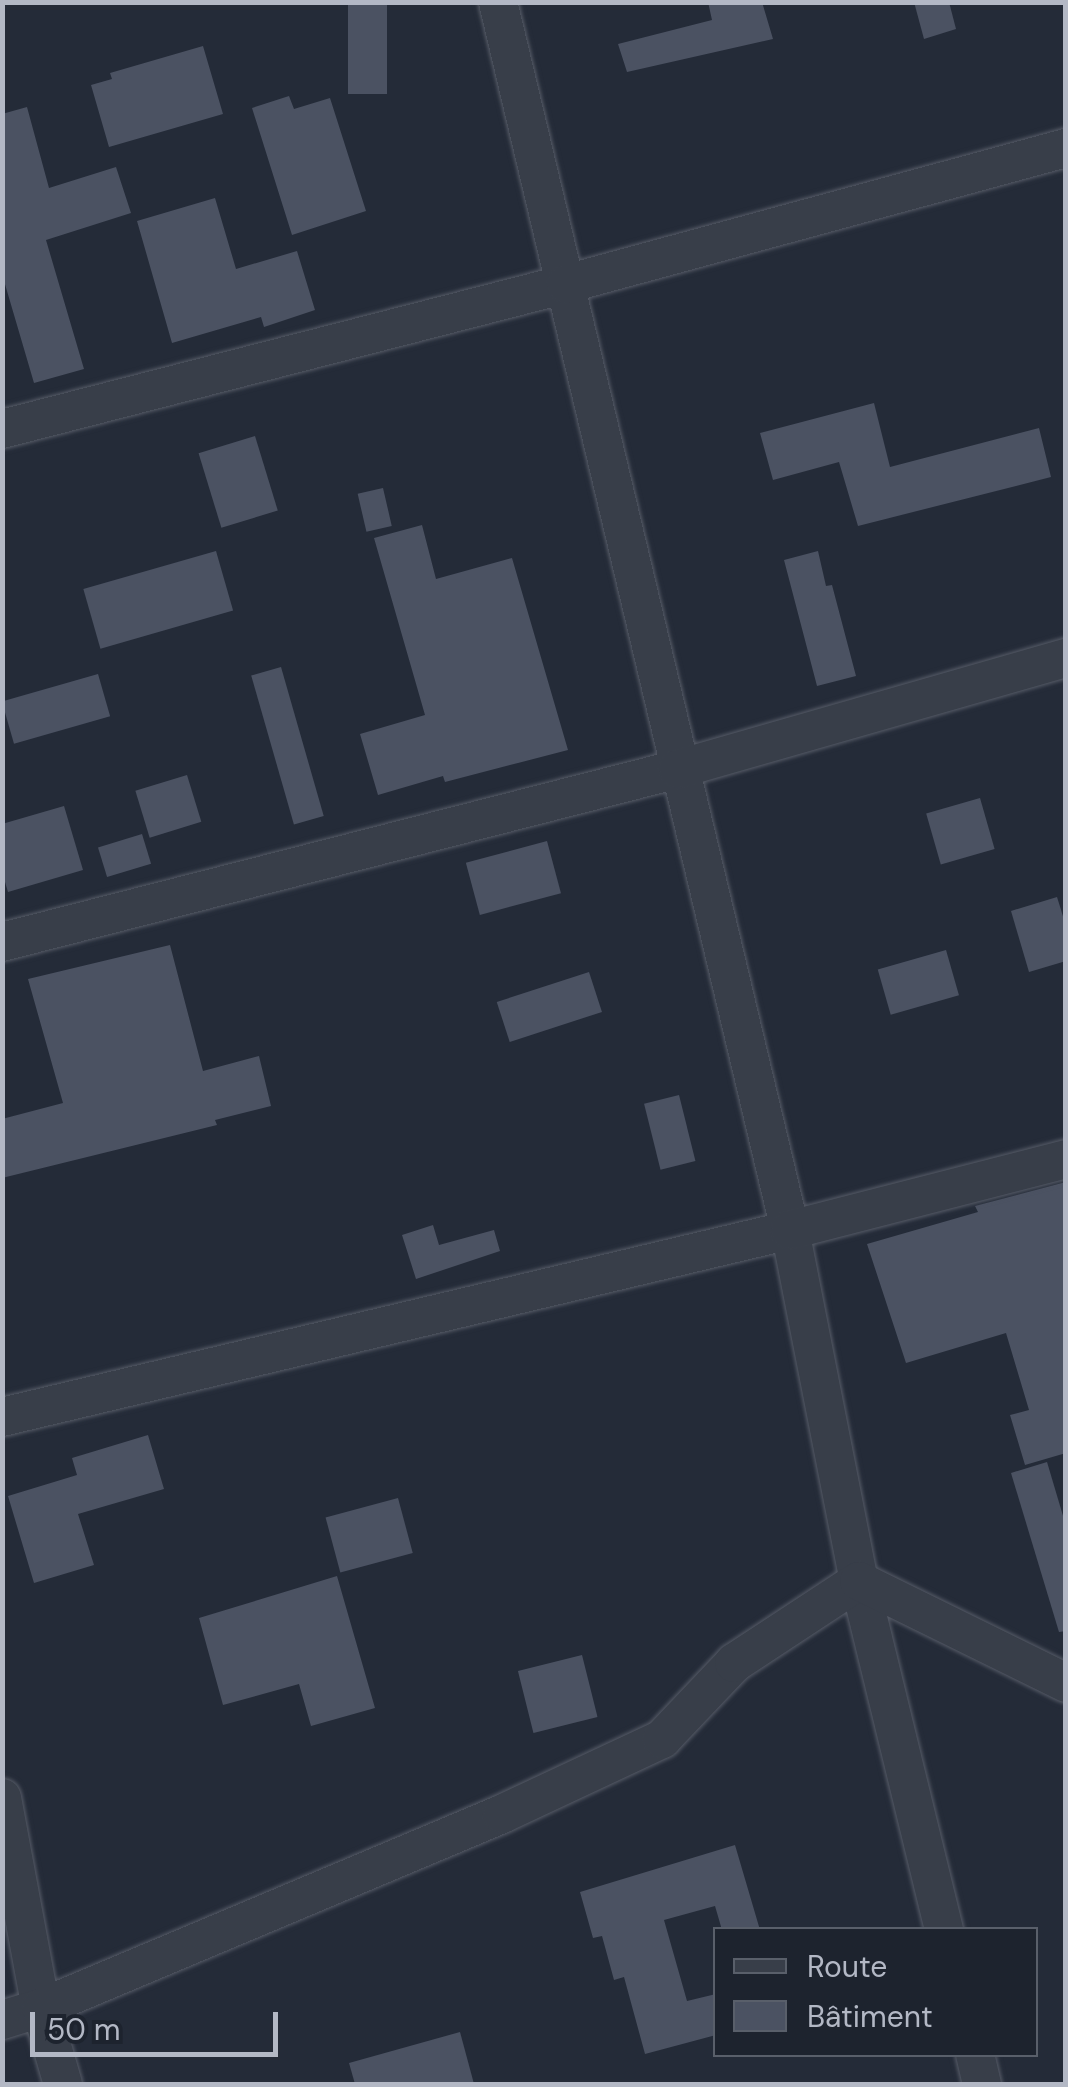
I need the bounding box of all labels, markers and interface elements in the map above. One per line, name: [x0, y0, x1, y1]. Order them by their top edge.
legend: [713, 1927, 1038, 2057]
text: Route: [807, 1947, 887, 1986]
scale bar: [35, 1992, 282, 2054]
text: Bâtiment: [807, 1997, 933, 2036]
text: 50 m: [47, 2010, 121, 2049]

